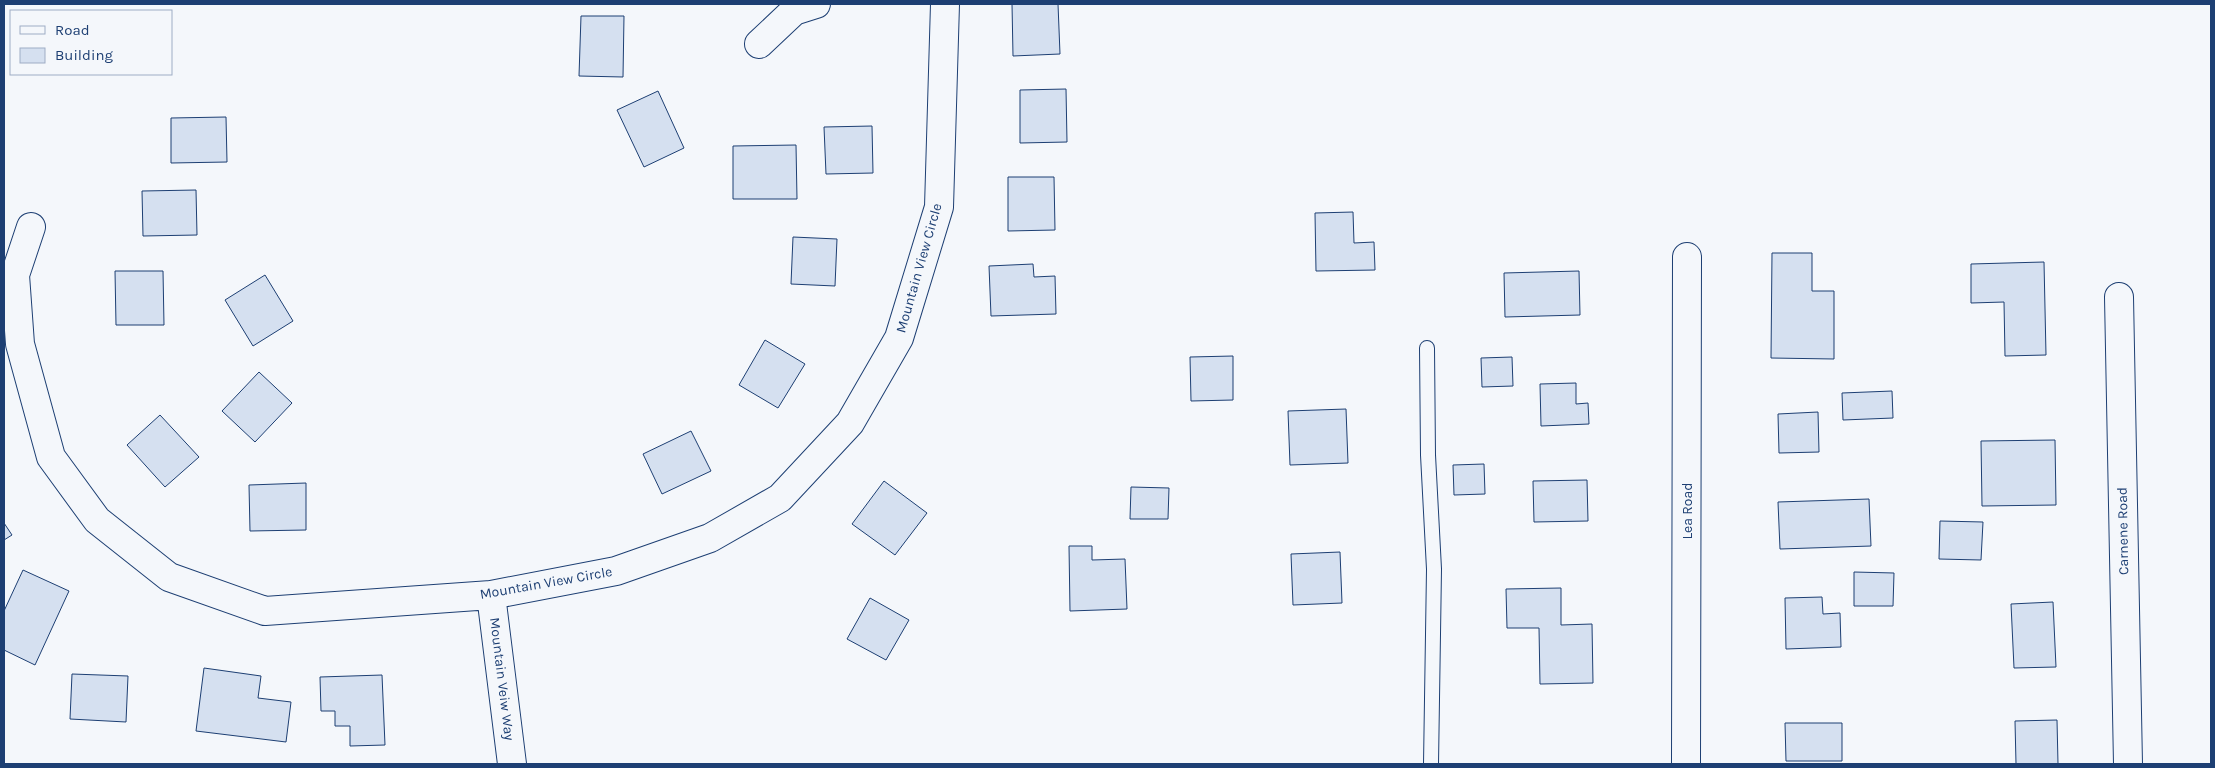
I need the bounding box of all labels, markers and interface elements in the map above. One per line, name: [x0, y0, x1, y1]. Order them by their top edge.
legend: [10, 10, 172, 75]
text: Road: [55, 21, 90, 39]
text: Building: [55, 46, 113, 64]
street label: Mountain View Circle: [892, 201, 946, 335]
street label: Lea Road: [1679, 483, 1696, 540]
street label: Carnene Road: [2114, 487, 2132, 575]
street label: Mountain View Circle: [478, 563, 614, 603]
street label: Mountain Veiw Way: [486, 616, 518, 742]

